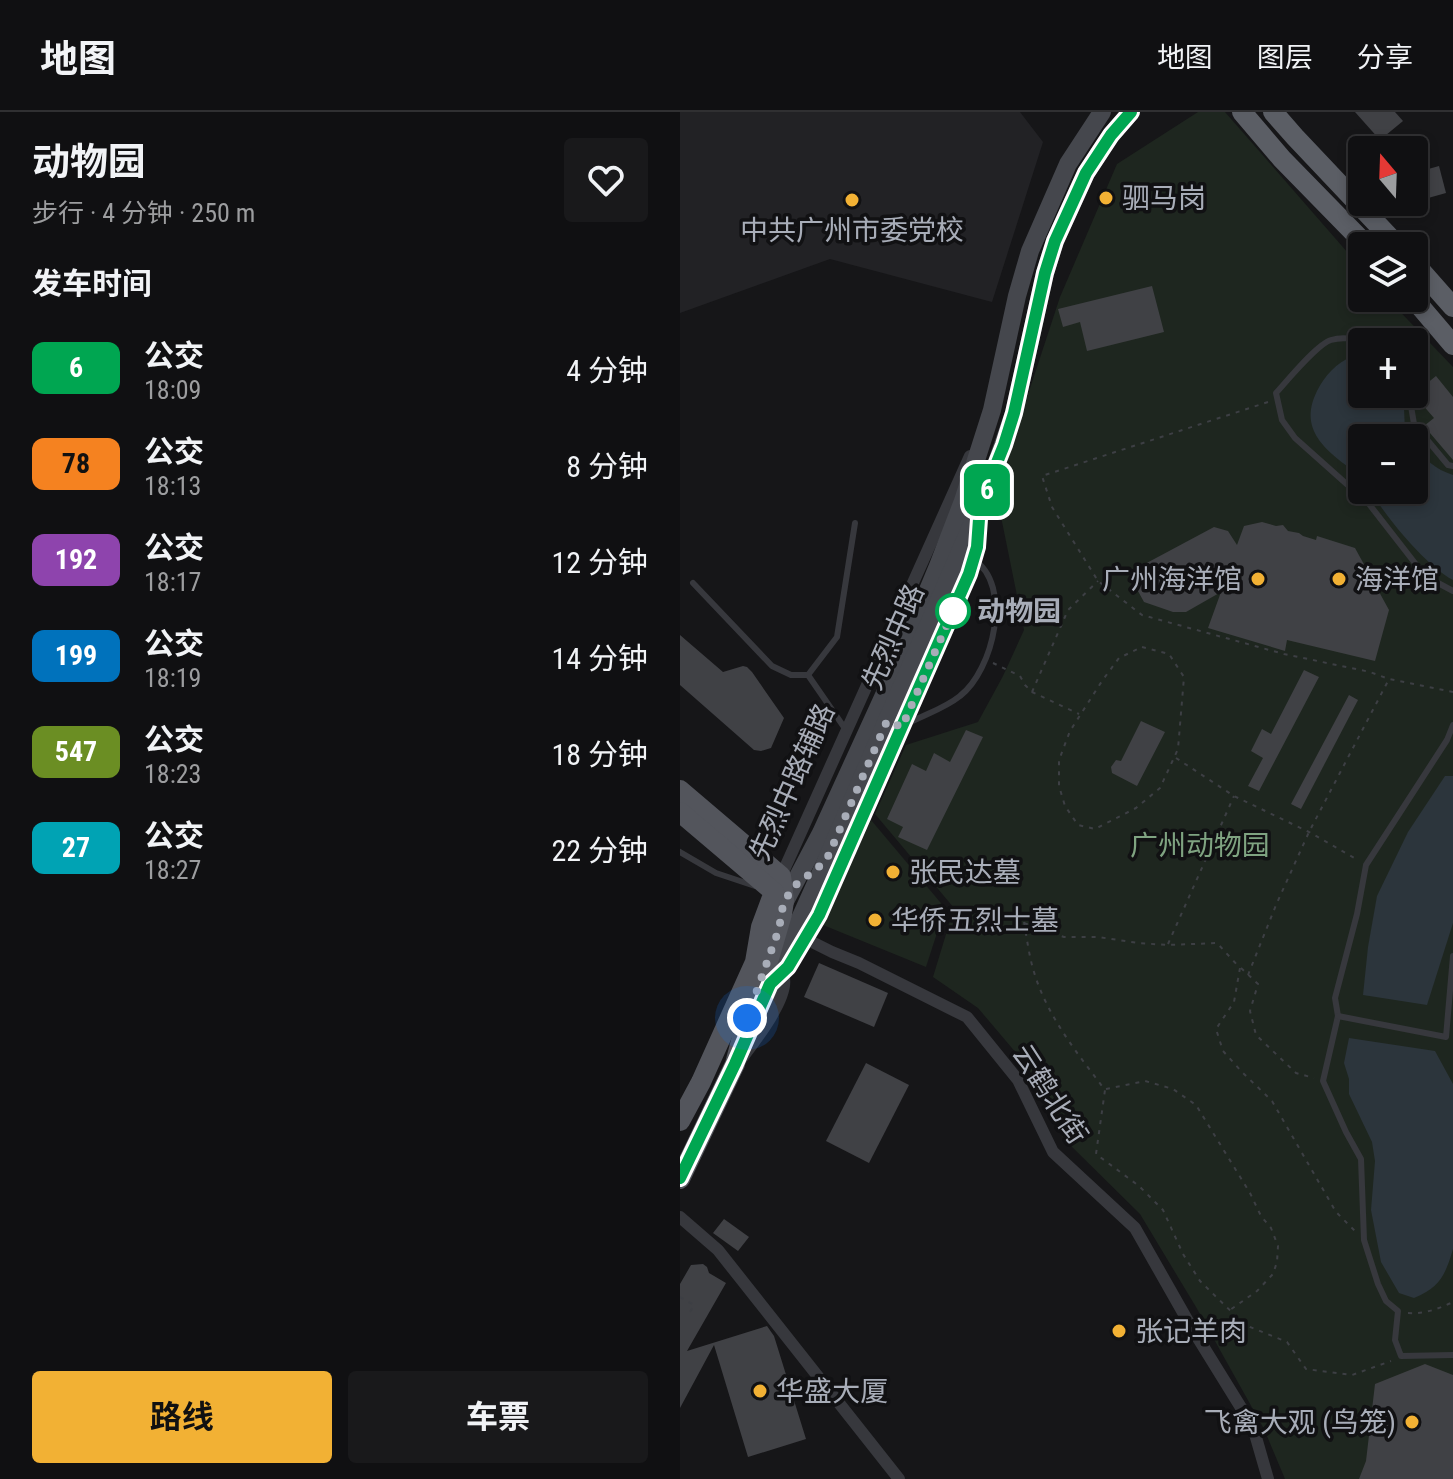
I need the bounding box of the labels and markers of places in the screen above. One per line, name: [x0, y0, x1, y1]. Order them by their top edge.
place label: 驷马岗: [1122, 182, 1206, 215]
marker: 驷马岗: [1097, 189, 1115, 207]
marker: 中共广州市委党校: [843, 191, 861, 209]
place label: 中共广州市委党校: [740, 214, 964, 247]
place label: 广州海洋馆: [1102, 563, 1242, 596]
place label: 海洋馆: [1355, 563, 1439, 596]
marker: 广州海洋馆: [1249, 570, 1267, 588]
marker: 海洋馆: [1330, 570, 1348, 588]
marker: 动物园: [936, 594, 970, 628]
place label: 动物园: [977, 595, 1061, 628]
place label: 张民达墓: [909, 856, 1021, 889]
marker: 张民达墓: [884, 863, 902, 881]
place label: 华侨五烈士墓: [891, 904, 1059, 937]
marker: 华侨五烈士墓: [866, 911, 884, 929]
place label: 张记羊肉: [1135, 1315, 1247, 1348]
marker: 张记羊肉: [1110, 1322, 1128, 1340]
place label: 华盛大厦: [776, 1375, 888, 1408]
marker: 华盛大厦: [751, 1382, 769, 1400]
place label: 飞禽大观 (鸟笼): [1204, 1406, 1396, 1439]
marker: 飞禽大观 (鸟笼): [1403, 1413, 1421, 1431]

